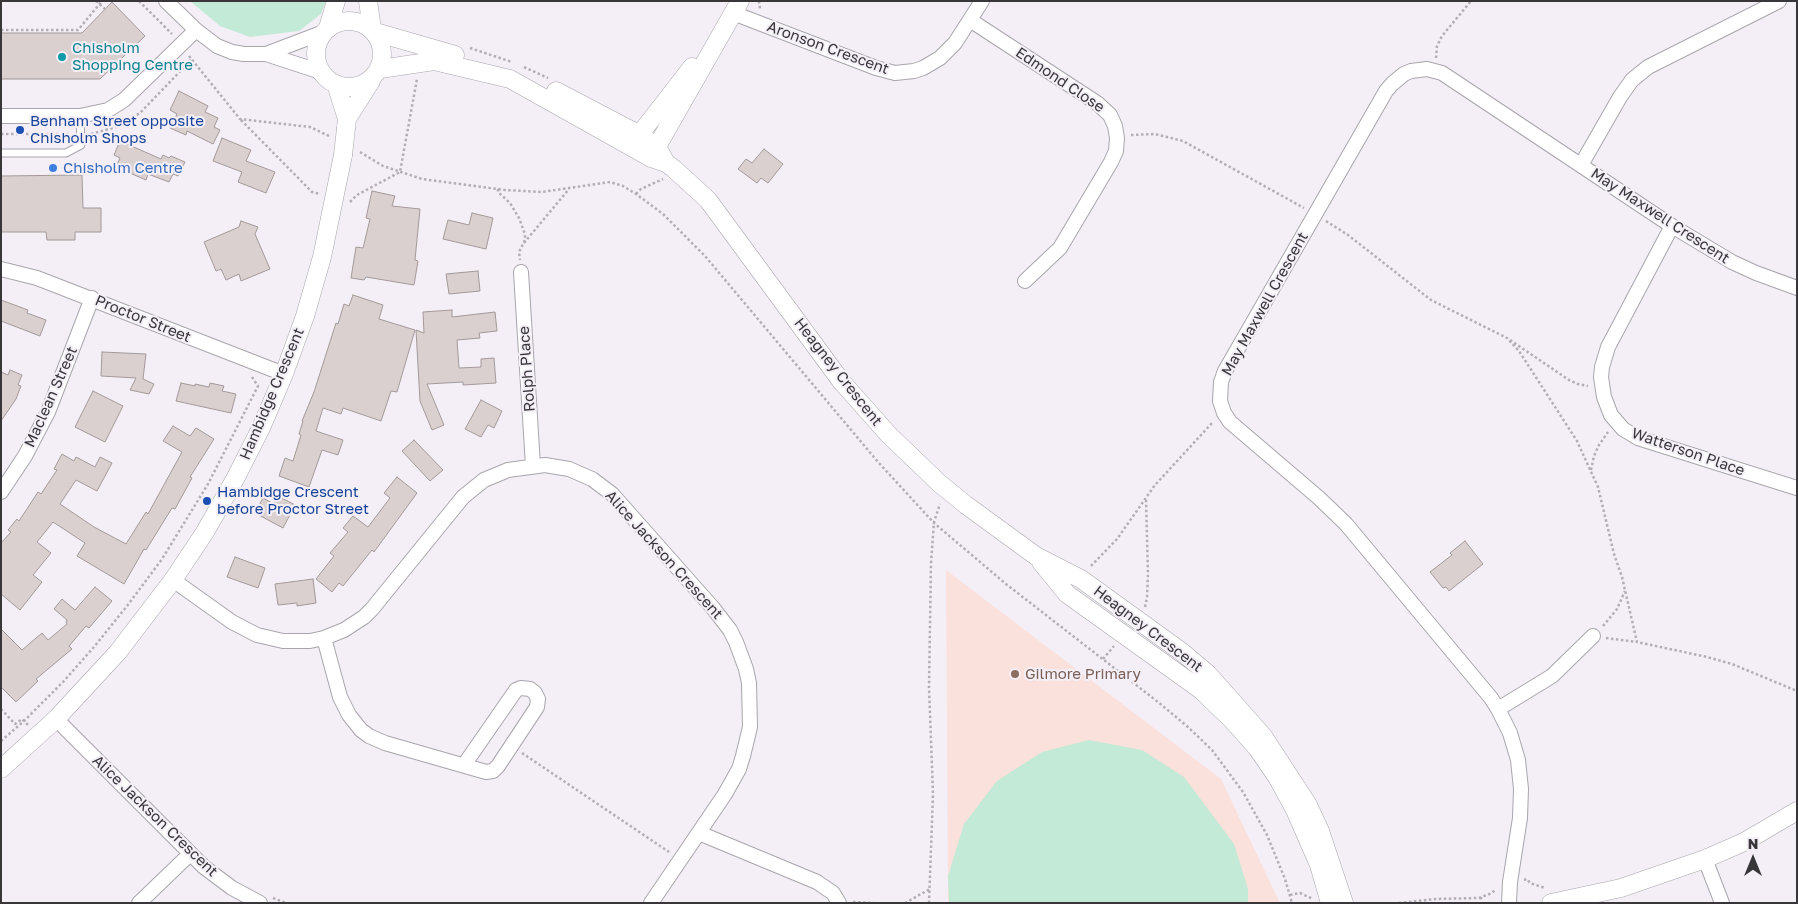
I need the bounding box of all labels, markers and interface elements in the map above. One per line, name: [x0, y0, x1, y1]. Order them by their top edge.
street label: Aronson Crescent: [765, 18, 891, 78]
place label: Chisholm Shopping Centre: [72, 39, 193, 74]
street label: Edmond Close: [1012, 44, 1108, 116]
marker: Chisholm Shopping Centre: [56, 51, 68, 63]
place label: Benham Street opposite Chisholm Shops: [30, 112, 204, 147]
marker: Benham Street opposite Chisholm Shops: [14, 124, 26, 136]
place label: Chisholm Centre: [63, 159, 183, 177]
marker: Chisholm Centre: [47, 162, 59, 174]
street label: May Maxwell Crescent: [1587, 164, 1733, 268]
street label: May Maxwell Crescent: [1218, 229, 1312, 379]
street label: Proctor Street: [92, 292, 194, 346]
street label: Heagney Crescent: [790, 314, 886, 430]
street label: Hambidge Crescent: [236, 325, 308, 463]
street label: Rolph Place: [515, 325, 539, 413]
street label: Maclean Street: [21, 344, 81, 450]
street label: Watterson Place: [1629, 424, 1747, 480]
place label: Hambidge Crescent before Proctor Street: [217, 483, 369, 518]
street label: Alice Jackson Crescent: [601, 487, 727, 623]
marker: Hambidge Crescent before Proctor Street: [201, 495, 213, 507]
street label: Heagney Crescent: [1090, 582, 1206, 676]
place label: Gilmore Primary: [1025, 665, 1141, 683]
marker: Gilmore Primary: [1009, 668, 1021, 680]
street label: Alice Jackson Crescent: [89, 751, 221, 881]
north arrow: [1728, 834, 1778, 884]
text: N: [1748, 835, 1758, 852]

